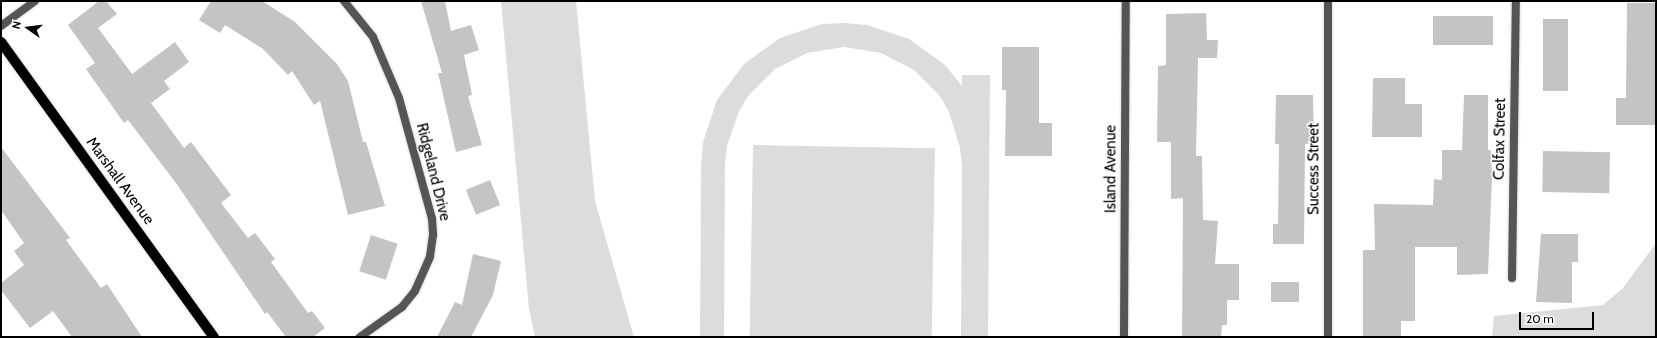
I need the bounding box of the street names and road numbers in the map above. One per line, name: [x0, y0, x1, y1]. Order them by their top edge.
street label: Colfax Street: [1490, 98, 1510, 180]
street label: Ridgeland Drive: [412, 121, 454, 223]
street label: Success Street: [1305, 123, 1323, 215]
street label: Island Avenue: [1102, 125, 1120, 213]
street label: Marshall Avenue: [82, 134, 158, 228]

